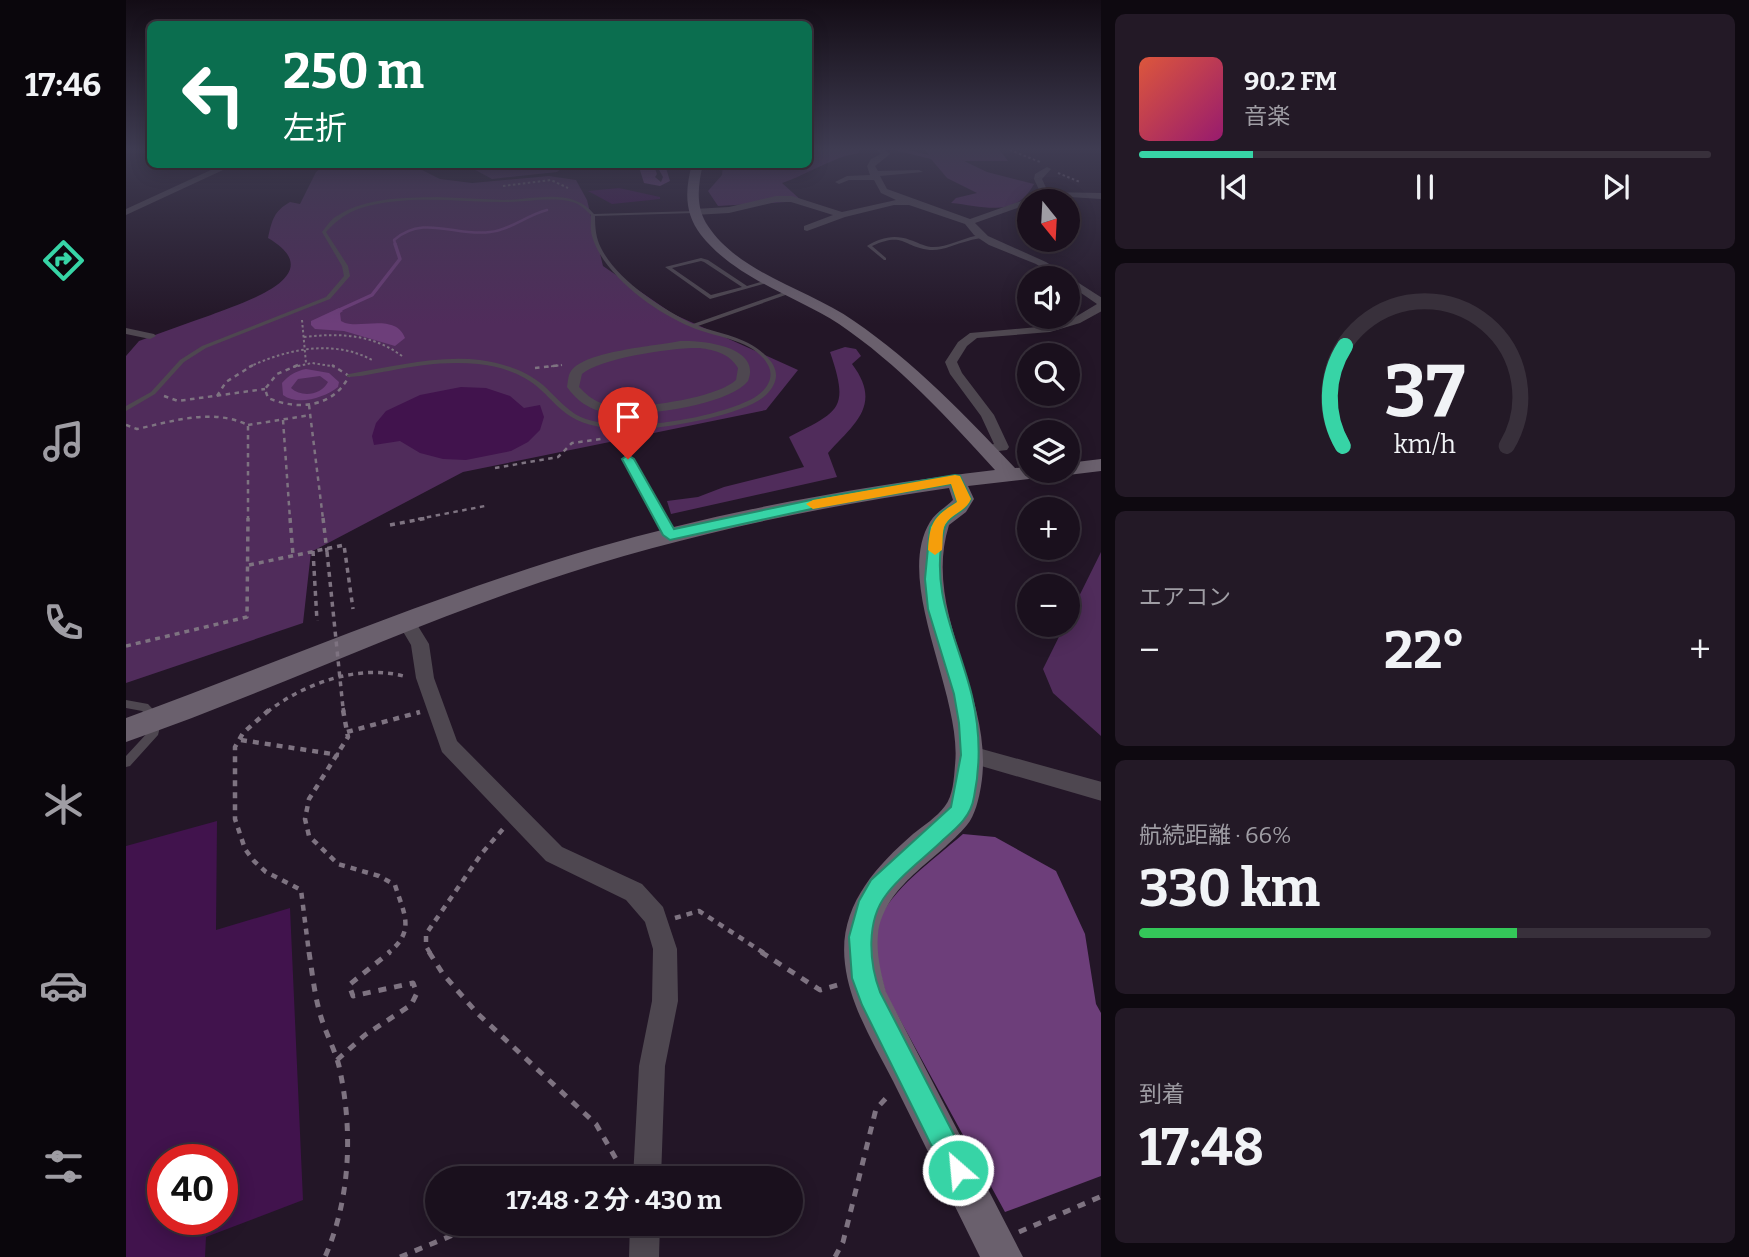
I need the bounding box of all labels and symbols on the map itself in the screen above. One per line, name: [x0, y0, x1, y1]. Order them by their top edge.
north arrow: [1017, 189, 1080, 252]
pin: [598, 387, 658, 459]
position arrow: [921, 1133, 995, 1207]
speed limit sign: 40: [147, 1144, 238, 1235]

